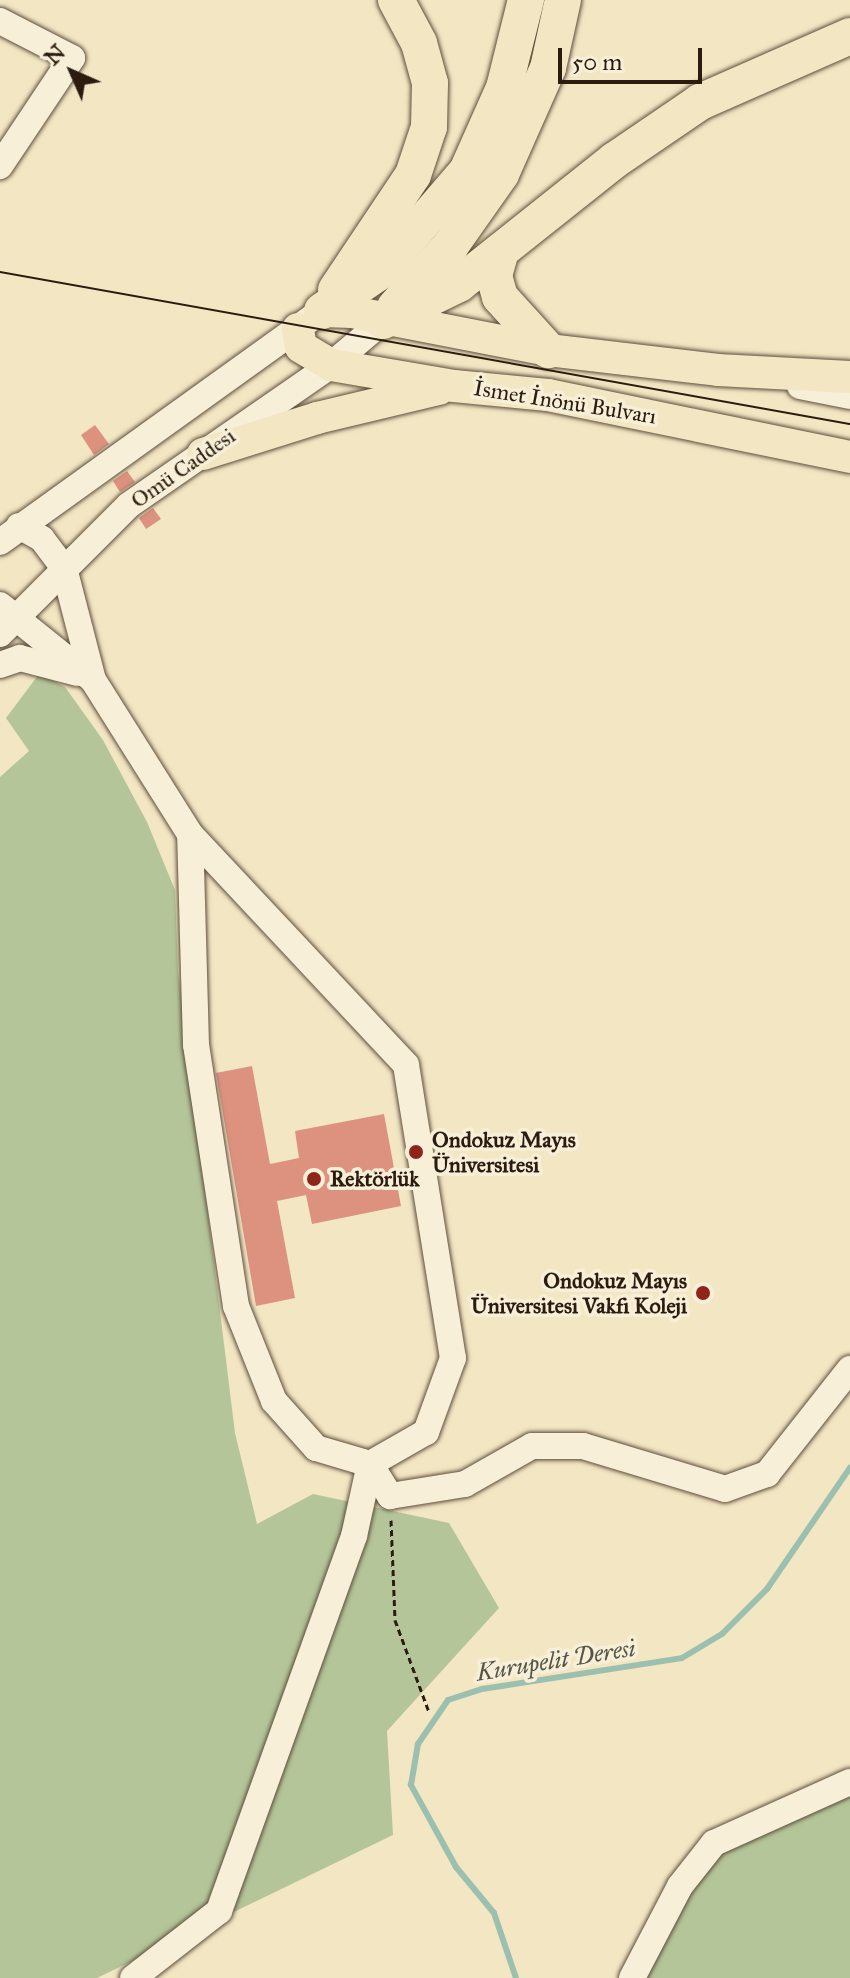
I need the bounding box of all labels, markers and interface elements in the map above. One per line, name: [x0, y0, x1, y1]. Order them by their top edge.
north arrow: [32, 32, 112, 112]
scale bar: [562, 32, 706, 82]
text: N: [39, 39, 71, 71]
text: 50 m: [572, 47, 622, 77]
street label: İsmet İnönü Bulvarı: [472, 375, 658, 429]
street label: Omü Caddesi: [126, 422, 240, 514]
place label: Ondokuz Mayıs Üniversitesi: [432, 1126, 576, 1178]
marker: Ondokuz Mayıs Üniversitesi: [407, 1143, 425, 1161]
place label: Rektörlük: [330, 1166, 419, 1192]
marker: Rektörlük: [305, 1170, 323, 1188]
place label: Ondokuz Mayıs Üniversitesi Vakfı Koleji: [471, 1267, 687, 1318]
marker: Ondokuz Mayıs Üniversitesi Vakfı Koleji: [694, 1284, 712, 1302]
water label: Kurupelit Deresi: [474, 1634, 638, 1688]

